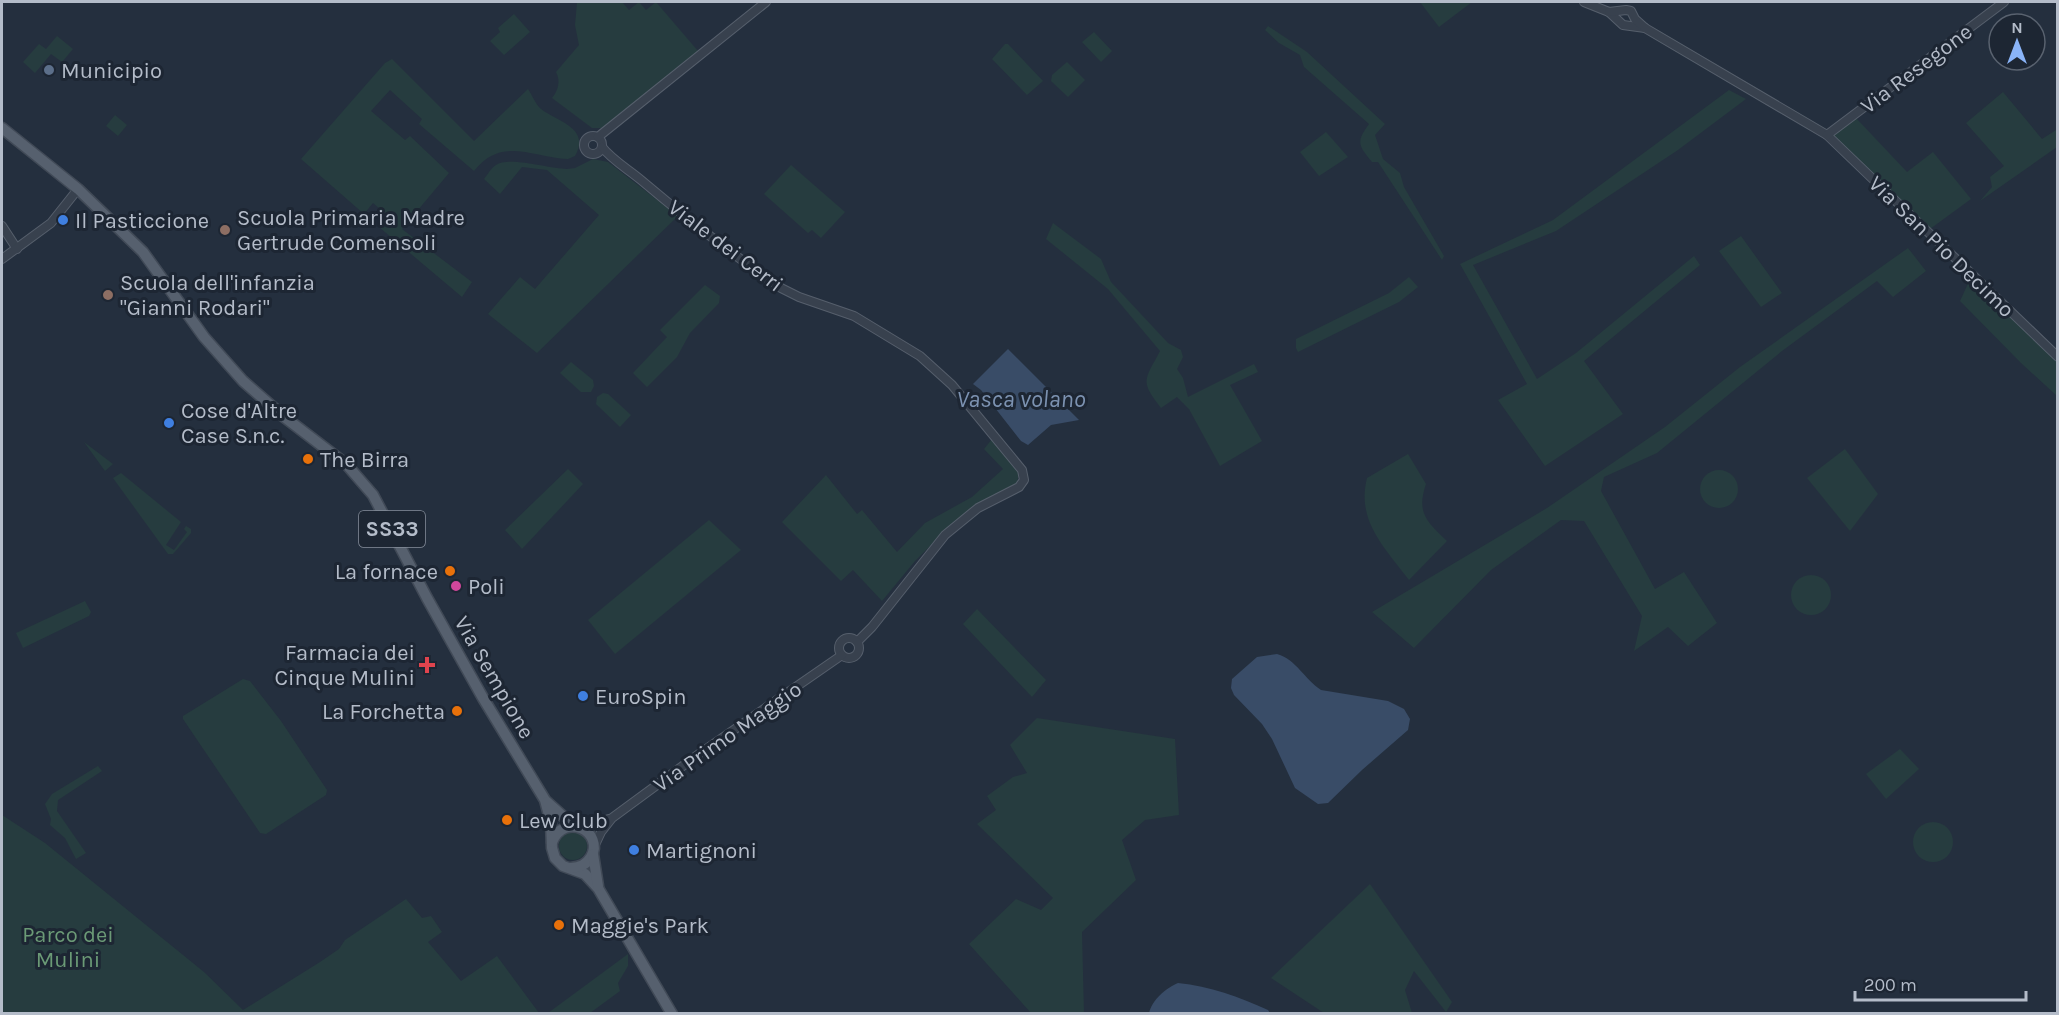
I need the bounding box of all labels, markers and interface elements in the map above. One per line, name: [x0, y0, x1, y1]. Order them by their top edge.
north arrow: [1987, 12, 2047, 72]
street label: Via Resegone: [1856, 18, 1978, 119]
text: N: [2011, 18, 2023, 37]
place label: Municipio: [61, 58, 162, 84]
marker: Municipio: [42, 63, 56, 77]
street label: Via San Pio Decimo: [1863, 171, 2020, 323]
street label: Viale dei Cerri: [663, 194, 788, 297]
place label: Scuola Primaria Madre Gertrude Comensoli: [237, 205, 465, 256]
place label: Il Pasticcione: [75, 208, 209, 234]
marker: Il Pasticcione: [56, 213, 70, 227]
marker: Scuola Primaria Madre Gertrude Comensoli: [218, 223, 232, 237]
place label: Scuola dell'infanzia "Gianni Rodari": [120, 270, 315, 321]
marker: Scuola dell'infanzia "Gianni Rodari": [101, 288, 115, 302]
water label: Vasca volano: [957, 385, 1086, 413]
place label: Cose d'Altre Case S.n.c.: [181, 398, 297, 449]
marker: Cose d'Altre Case S.n.c.: [162, 416, 176, 430]
place label: The Birra: [320, 447, 409, 473]
marker: The Birra: [301, 452, 315, 466]
road number: SS33: [359, 511, 425, 547]
place label: La fornace: [335, 559, 438, 585]
marker: La fornace: [443, 564, 457, 578]
place label: Poli: [468, 574, 505, 600]
marker: Poli: [449, 579, 463, 593]
street label: Via Sempione: [449, 611, 540, 744]
place label: Farmacia dei Cinque Mulini: [274, 640, 415, 691]
marker: Farmacia dei Cinque Mulini: [420, 658, 434, 672]
street label: Via Primo Maggio: [648, 676, 807, 798]
place label: EuroSpin: [595, 684, 687, 710]
marker: EuroSpin: [576, 689, 590, 703]
place label: La Forchetta: [322, 699, 445, 725]
marker: La Forchetta: [450, 704, 464, 718]
place label: Lew Club: [519, 808, 608, 834]
marker: Lew Club: [500, 813, 514, 827]
place label: Martignoni: [646, 838, 757, 864]
marker: Martignoni: [627, 843, 641, 857]
place label: Maggie's Park: [571, 913, 709, 939]
marker: Maggie's Park: [552, 918, 566, 932]
park label: Parco dei Mulini: [22, 922, 114, 973]
scale bar: [1855, 964, 2026, 1002]
text: 200 m: [1864, 974, 1917, 996]

